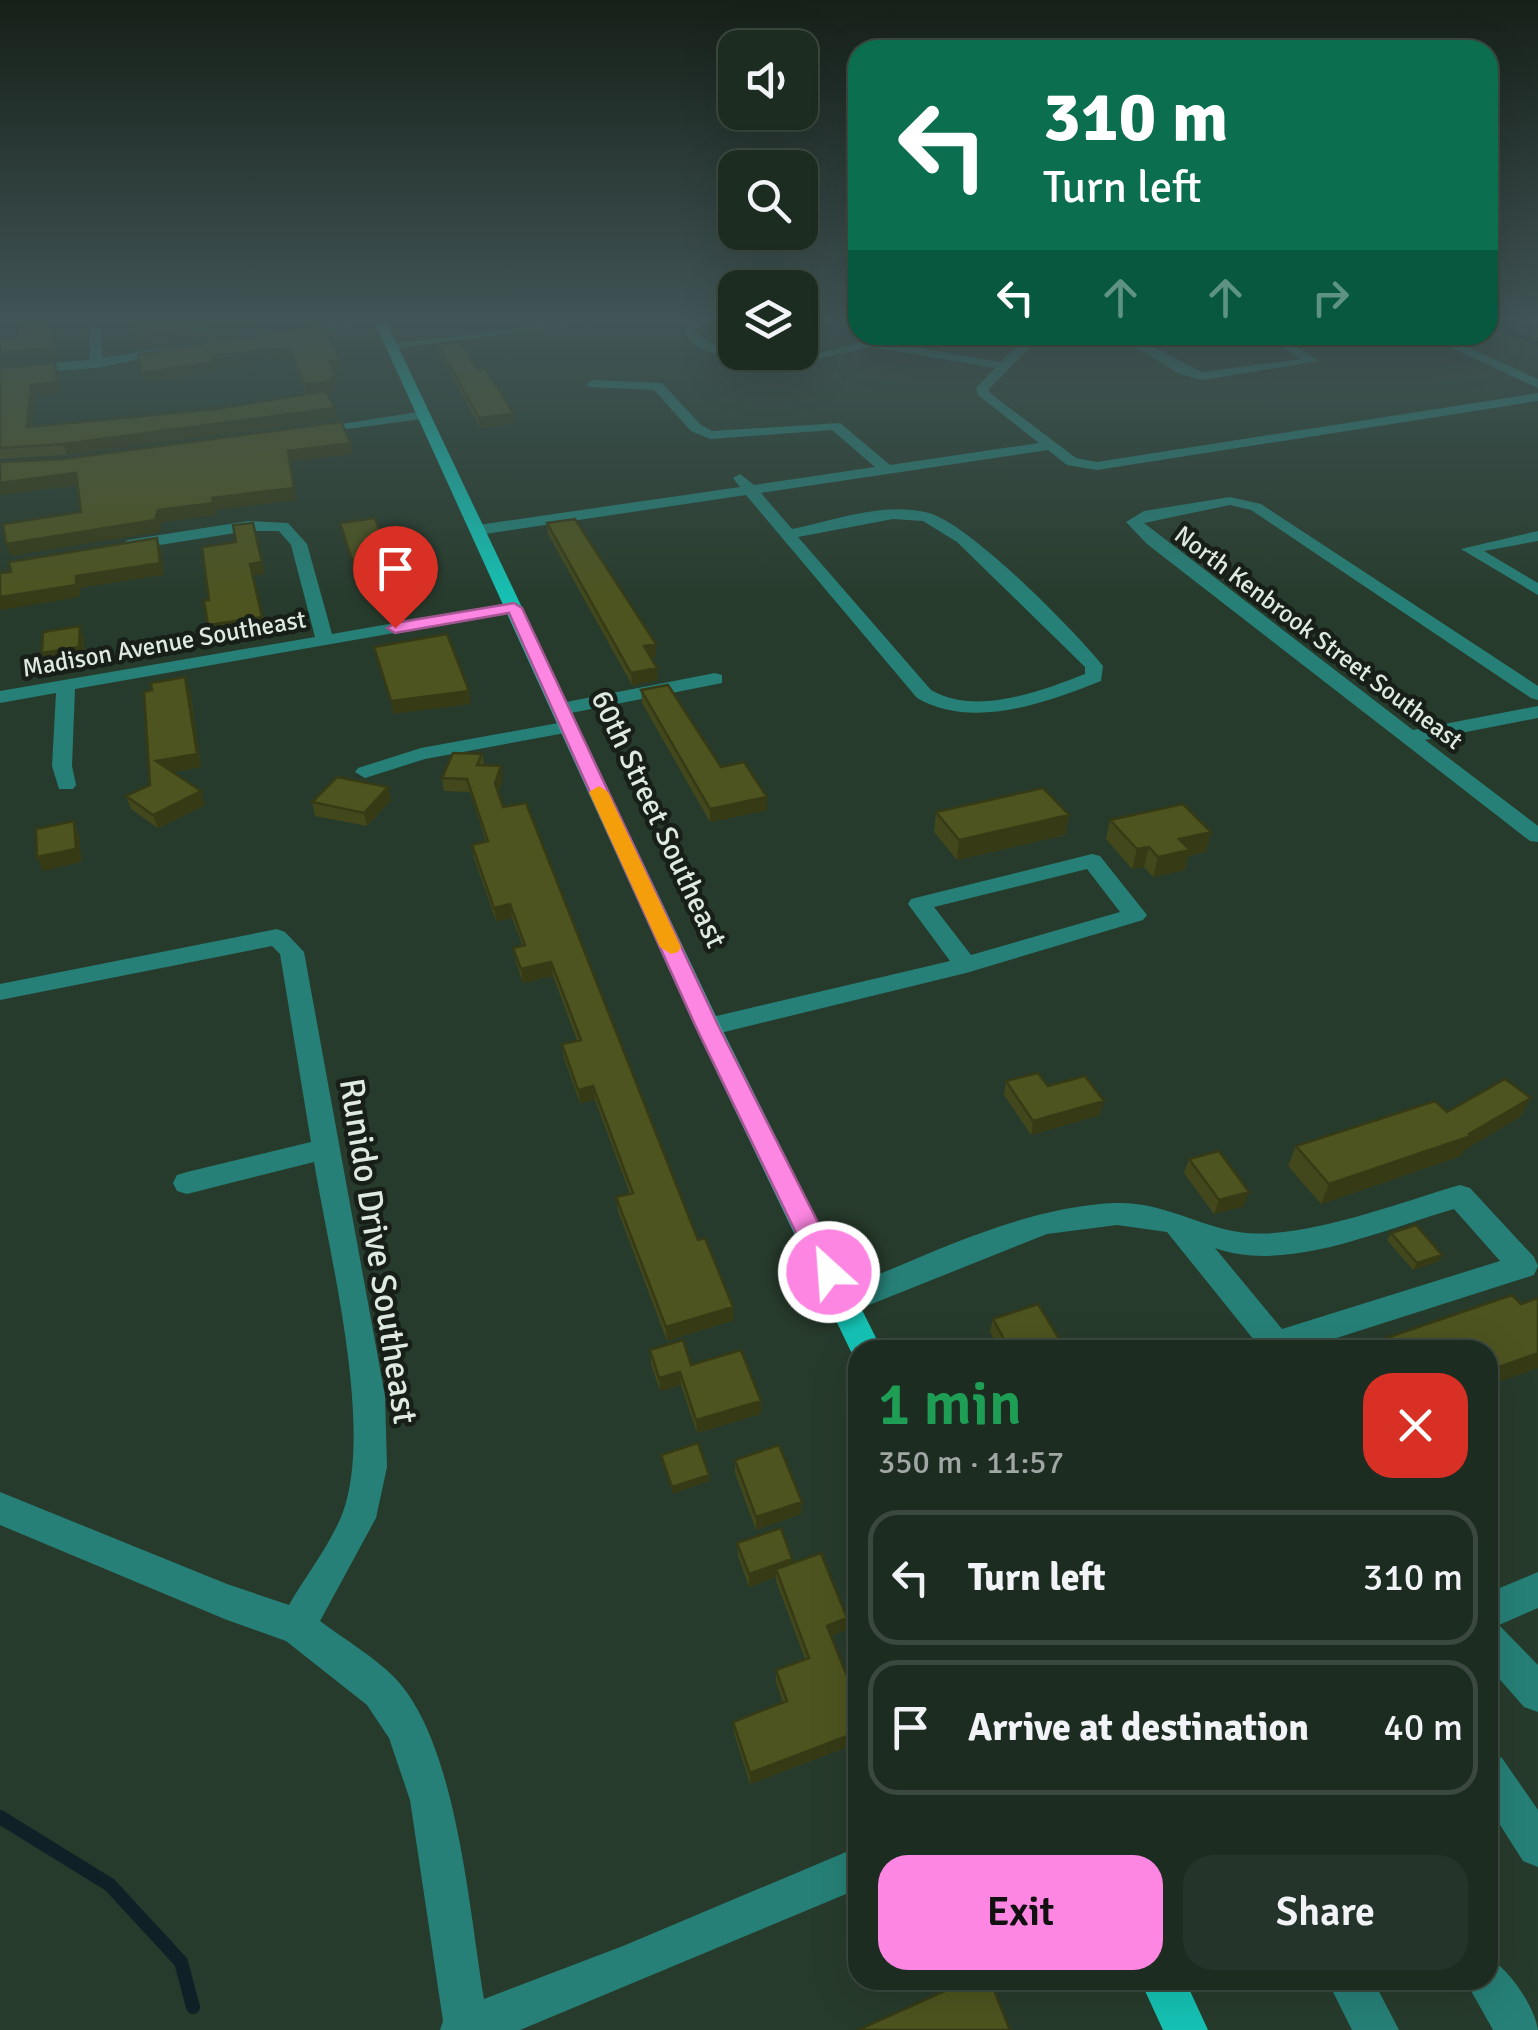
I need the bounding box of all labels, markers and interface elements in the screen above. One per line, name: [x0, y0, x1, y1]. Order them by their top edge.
map controls: [718, 30, 818, 370]
button: sound: [718, 30, 818, 130]
text: 310 m: [1043, 74, 1228, 160]
icon: left: [878, 80, 1008, 210]
button: search: [718, 150, 818, 250]
text: Turn left: [1043, 160, 1202, 215]
button: layers: [718, 270, 818, 370]
icon: left: [988, 270, 1043, 325]
icon: ahead: [1093, 270, 1148, 325]
icon: ahead: [1198, 270, 1253, 325]
icon: right: [1303, 270, 1358, 325]
street label: North Kenbrook Street Southeast: [1169, 519, 1469, 756]
pin: [353, 526, 438, 629]
icon: arrive: [368, 541, 423, 596]
street label: Madison Avenue Southeast: [20, 603, 308, 684]
street label: 60th Street Southeast: [583, 685, 734, 954]
street label: Runido Drive Southeast: [330, 1075, 427, 1427]
position arrow: [777, 1220, 881, 1324]
text: 1 min: [878, 1368, 1022, 1442]
button: close: [1363, 1373, 1468, 1478]
text: 350 m · 11:57: [878, 1443, 1064, 1482]
icon: left: [883, 1550, 938, 1605]
text: Turn left: [968, 1554, 1106, 1601]
text: 310 m: [1363, 1554, 1463, 1601]
icon: arrive: [883, 1700, 938, 1755]
text: Arrive at destination: [968, 1704, 1309, 1751]
text: 40 m: [1383, 1704, 1463, 1751]
button: Exit: [878, 1855, 1163, 1970]
button: Share: [1183, 1855, 1468, 1970]

